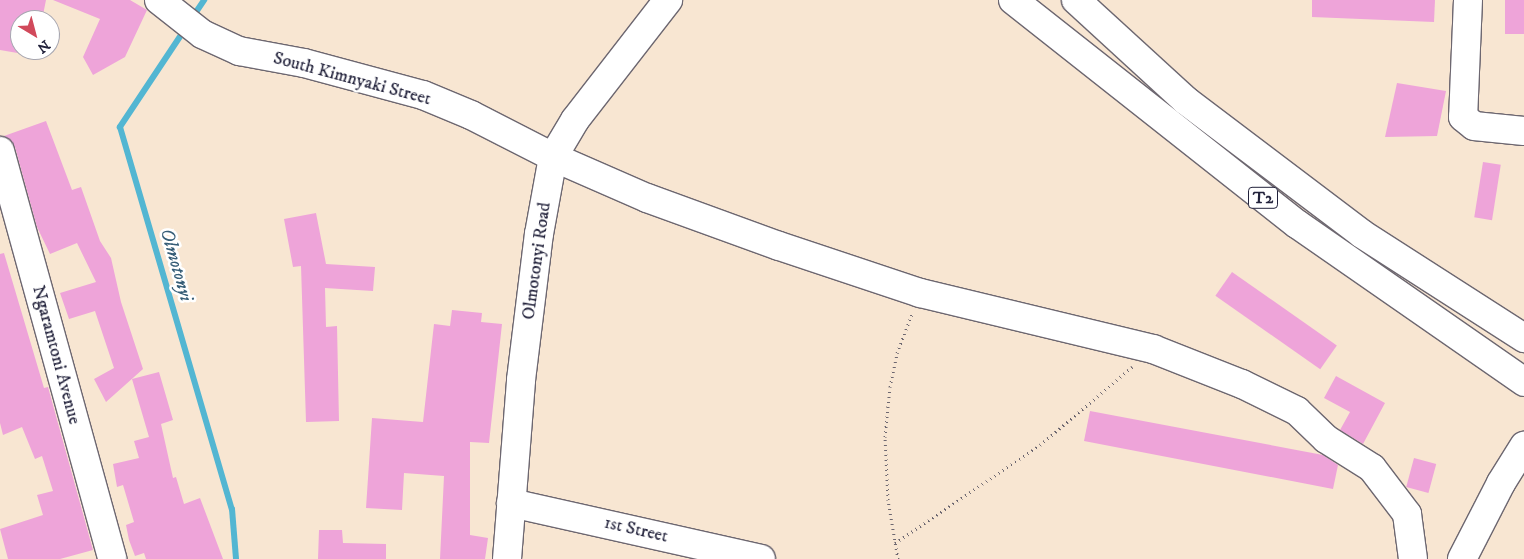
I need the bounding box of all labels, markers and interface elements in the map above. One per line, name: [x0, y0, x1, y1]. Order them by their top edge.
north arrow: [10, 10, 60, 60]
text: N: [33, 36, 53, 57]
street label: South Kimnyaki Street: [271, 48, 433, 110]
road number: T2: [1248, 184, 1278, 212]
street label: Olmotonyi Road: [518, 201, 556, 321]
water label: Olmotonyi: [155, 226, 197, 304]
street label: Ngaramtoni Avenue: [27, 283, 85, 427]
street label: 1st Street: [602, 512, 670, 548]

